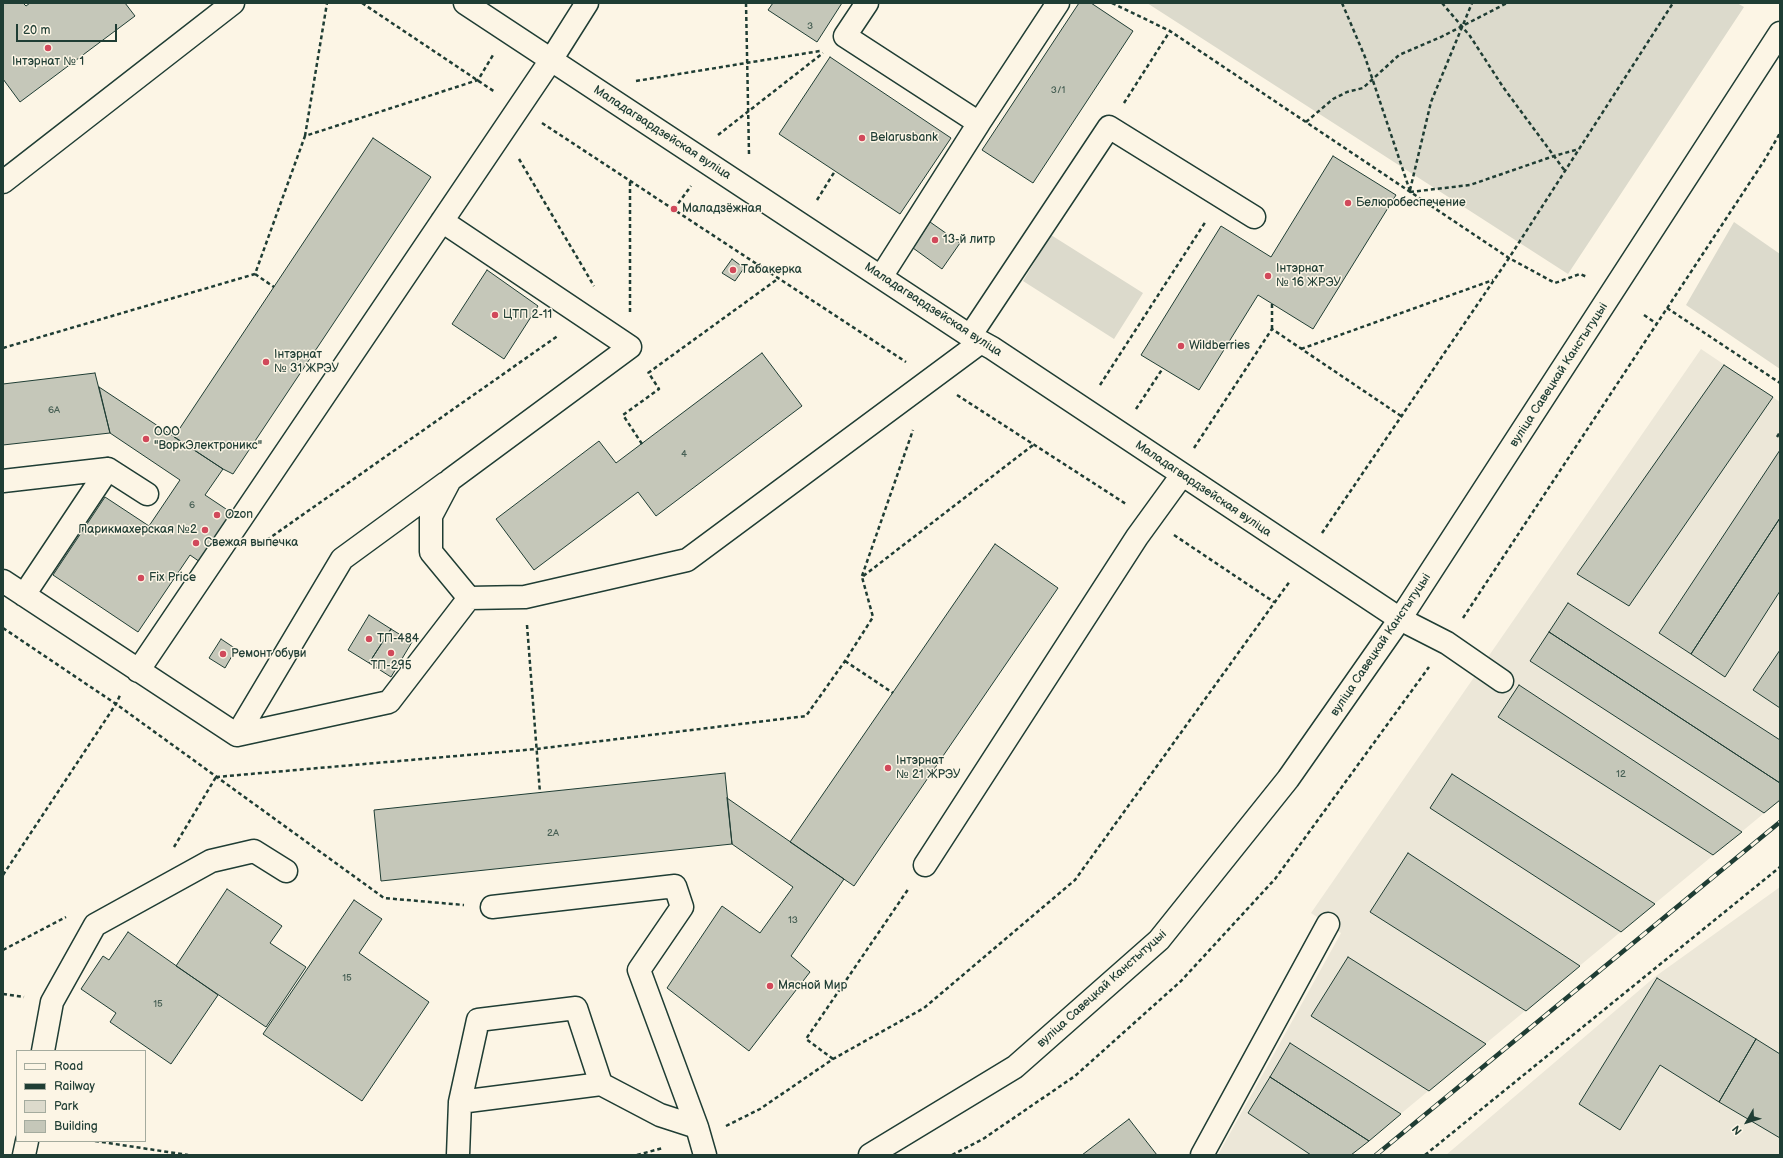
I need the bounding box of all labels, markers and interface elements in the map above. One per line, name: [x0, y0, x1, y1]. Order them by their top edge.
scale bar: [18, 16, 119, 42]
house number: 3: [807, 20, 813, 32]
text: 20 m: [23, 23, 50, 38]
marker: Інтэрнат № 1: [43, 43, 53, 53]
place label: Інтэрнат № 1: [12, 55, 84, 69]
street label: Маладагвардзейская вуліца: [590, 83, 734, 183]
house number: 3/1: [1051, 84, 1065, 96]
place label: Belarusbank: [870, 131, 938, 145]
marker: Belarusbank: [857, 133, 867, 143]
place label: Белюробеспечение: [1356, 196, 1466, 210]
marker: Белюробеспечение: [1343, 198, 1353, 208]
place label: Маладзёжная: [682, 202, 762, 216]
marker: Маладзёжная: [669, 204, 679, 214]
place label: 13-й литр: [943, 233, 995, 247]
marker: 13-й литр: [930, 235, 940, 245]
street label: Маладагвардзейская вуліца: [861, 260, 1005, 360]
place label: Інтэрнат № 16 ЖРЭУ: [1276, 262, 1341, 290]
place label: Табакерка: [741, 263, 802, 277]
marker: Табакерка: [728, 265, 738, 275]
marker: Інтэрнат № 16 ЖРЭУ: [1263, 271, 1273, 281]
street label: вуліца Савецкай Канстытуцыі: [1507, 300, 1611, 450]
place label: ЦТП 2-11: [503, 308, 552, 322]
marker: ЦТП 2-11: [490, 310, 500, 320]
place label: Wildberries: [1189, 339, 1250, 353]
marker: Wildberries: [1176, 341, 1186, 351]
place label: Інтэрнат № 31 ЖРЭУ: [274, 348, 339, 376]
marker: Інтэрнат № 31 ЖРЭУ: [261, 357, 271, 367]
house number: 6А: [48, 404, 60, 416]
place label: ООО "ВоркЭлектроникс": [154, 425, 262, 453]
marker: ООО "ВоркЭлектроникс": [141, 434, 151, 444]
street label: Маладагвардзейская вуліца: [1132, 438, 1274, 540]
house number: 4: [681, 448, 687, 460]
house number: 6: [189, 499, 195, 511]
place label: Ozon: [225, 508, 253, 522]
marker: Ozon: [212, 510, 222, 520]
place label: Парикмахерская №2: [78, 523, 197, 537]
marker: Парикмахерская №2: [200, 525, 210, 535]
place label: Свежая выпечка: [204, 536, 298, 550]
marker: Свежая выпечка: [191, 538, 201, 548]
place label: Fix Price: [149, 571, 196, 585]
street label: вуліца Савецкай Канстытуцыі: [1328, 571, 1434, 719]
marker: Fix Price: [136, 573, 146, 583]
place label: ТП-484: [377, 632, 419, 646]
marker: ТП-484: [364, 634, 374, 644]
place label: Ремонт обуви: [231, 647, 306, 661]
marker: ТП-295: [386, 648, 396, 658]
marker: Ремонт обуви: [218, 649, 228, 659]
place label: ТП-295: [370, 659, 412, 673]
place label: Інтэрнат № 21 ЖРЭУ: [896, 754, 961, 782]
marker: Інтэрнат № 21 ЖРЭУ: [883, 763, 893, 773]
house number: 12: [1616, 768, 1626, 780]
house number: 2А: [547, 827, 559, 839]
house number: 13: [788, 914, 798, 926]
street label: вуліца Савецкай Канстытуцыі: [1034, 927, 1170, 1051]
house number: 15: [342, 972, 352, 984]
place label: Мясной Мир: [778, 979, 847, 993]
marker: Мясной Мир: [765, 981, 775, 991]
house number: 15: [153, 998, 163, 1010]
legend: [16, 1050, 146, 1142]
text: Road: [54, 1059, 83, 1074]
text: Railway: [54, 1079, 95, 1094]
text: Park: [54, 1099, 78, 1114]
north arrow: [1727, 1102, 1767, 1142]
text: Building: [54, 1119, 98, 1134]
text: N: [1730, 1123, 1745, 1137]

